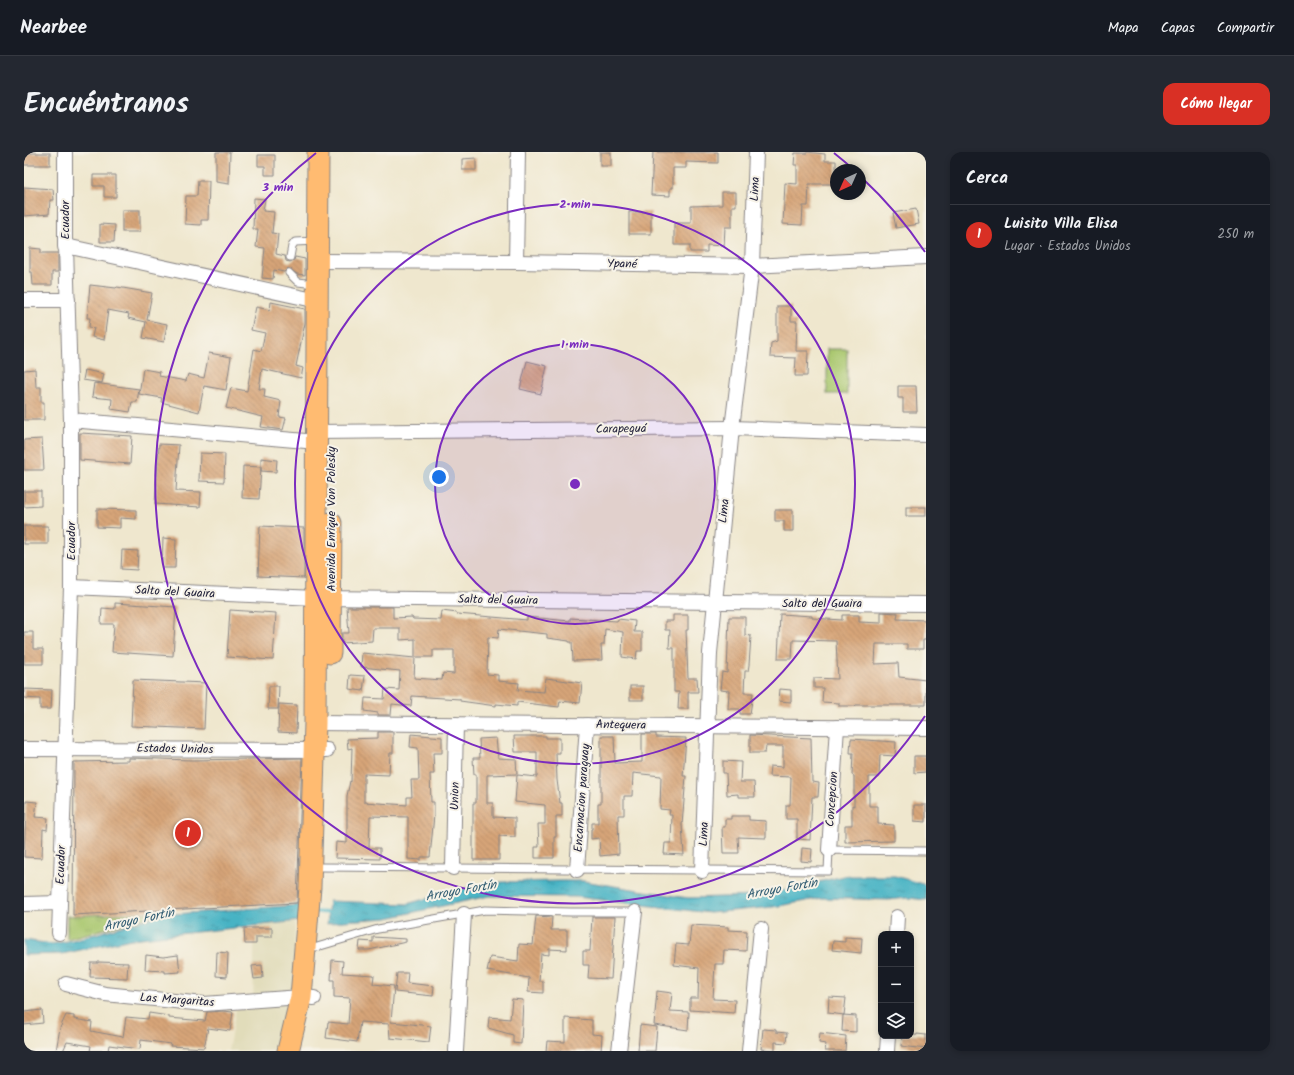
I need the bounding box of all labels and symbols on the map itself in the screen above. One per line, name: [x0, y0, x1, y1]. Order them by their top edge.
north arrow: [830, 164, 866, 200]
street label: Lima: [745, 176, 765, 202]
text: 3 min: [262, 178, 294, 197]
text: 2 min: [559, 195, 591, 214]
street label: Ecuador: [56, 199, 75, 240]
street label: Ypané: [607, 254, 638, 274]
text: 1 min: [561, 335, 589, 354]
street label: Carapeguá: [595, 419, 648, 439]
street label: Avenida Enrique Von Polesky: [322, 446, 341, 592]
your location: [429, 467, 449, 487]
centre of rings: [568, 477, 582, 491]
street label: Lima: [713, 497, 735, 524]
street label: Ecuador: [62, 520, 81, 561]
street label: Salto del Guaira: [134, 580, 216, 604]
street label: Salto del Guaira: [458, 590, 539, 610]
street label: Salto del Guaira: [782, 594, 862, 613]
street label: Antequera: [596, 715, 647, 735]
street label: Estados Unidos: [136, 739, 214, 759]
street label: Encarnacion paraguay: [569, 743, 595, 853]
street label: Concepcion: [821, 771, 843, 827]
street label: Union: [445, 782, 465, 810]
pin: 1: [175, 818, 201, 848]
street label: Lima: [694, 821, 714, 847]
street label: Ecuador: [51, 844, 71, 885]
water label: Arroyo Fortín: [745, 872, 820, 906]
water label: Arroyo Fortín: [424, 874, 499, 908]
water label: Arroyo Fortín: [102, 902, 177, 938]
street label: Las Margaritas: [139, 988, 215, 1012]

